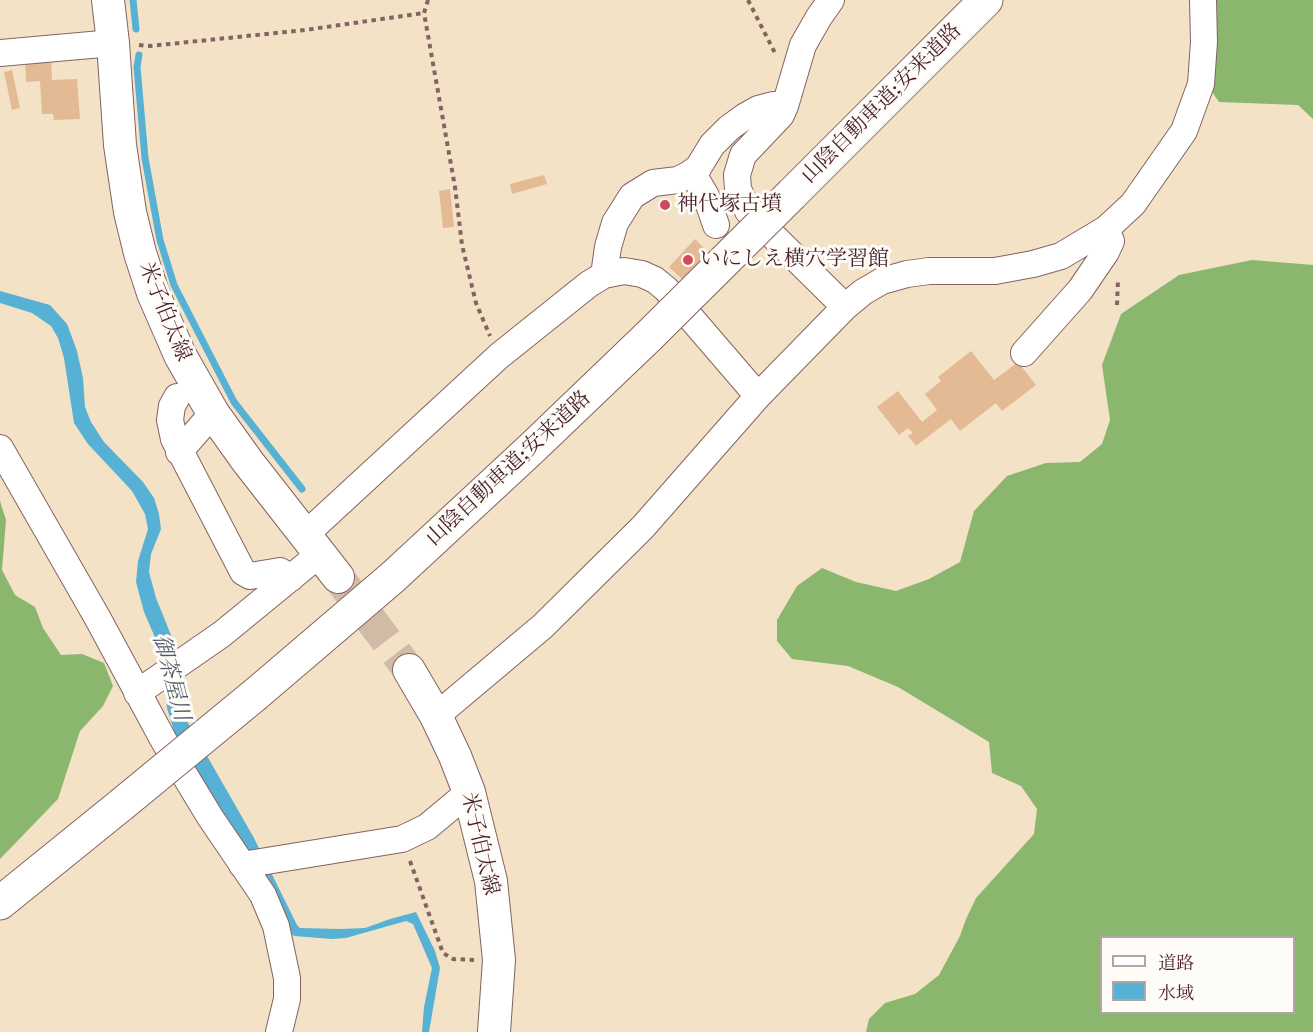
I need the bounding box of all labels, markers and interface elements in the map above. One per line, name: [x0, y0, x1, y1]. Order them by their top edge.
street label: 山陰自動車道;安来道路: [797, 19, 967, 189]
place label: 神代塚古墳: [677, 192, 782, 218]
marker: 神代塚古墳: [658, 198, 672, 212]
place label: いにしえ横穴学習館: [700, 247, 889, 273]
marker: いにしえ横穴学習館: [681, 253, 695, 267]
street label: 米子伯太線: [133, 259, 195, 365]
street label: 山陰自動車道;安来道路: [421, 386, 597, 552]
water label: 御茶屋川: [146, 632, 194, 724]
street label: 米子伯太線: [455, 790, 503, 898]
legend: [1100, 936, 1295, 1014]
text: 道路: [1158, 952, 1194, 975]
text: 水域: [1158, 982, 1194, 1005]

